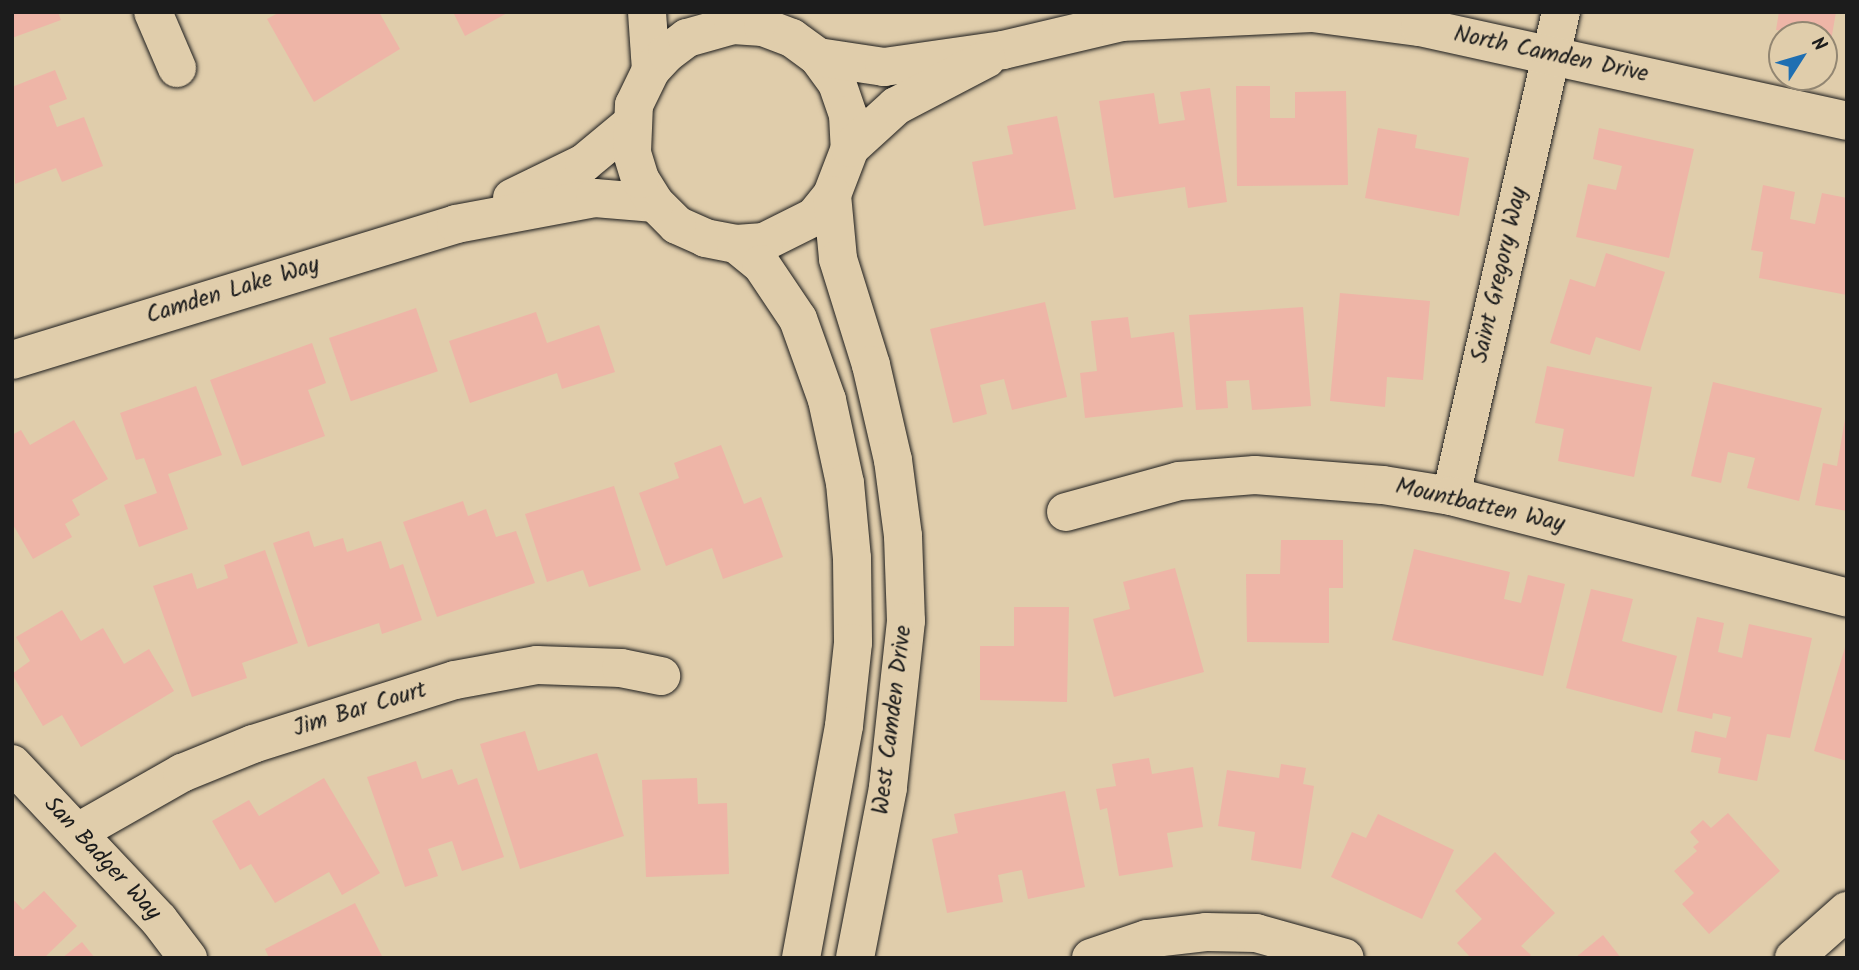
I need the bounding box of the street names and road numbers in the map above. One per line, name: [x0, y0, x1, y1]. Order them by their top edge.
street label: North Camden Drive: [1451, 21, 1651, 89]
street label: Saint Gregory Way: [1466, 184, 1534, 366]
street label: Camden Lake Way: [143, 252, 323, 330]
street label: Mountbatten Way: [1393, 473, 1567, 539]
street label: West Camden Drive: [868, 624, 918, 816]
street label: Jim Bar Court: [290, 677, 430, 743]
street label: San Badger Way: [38, 791, 166, 927]

